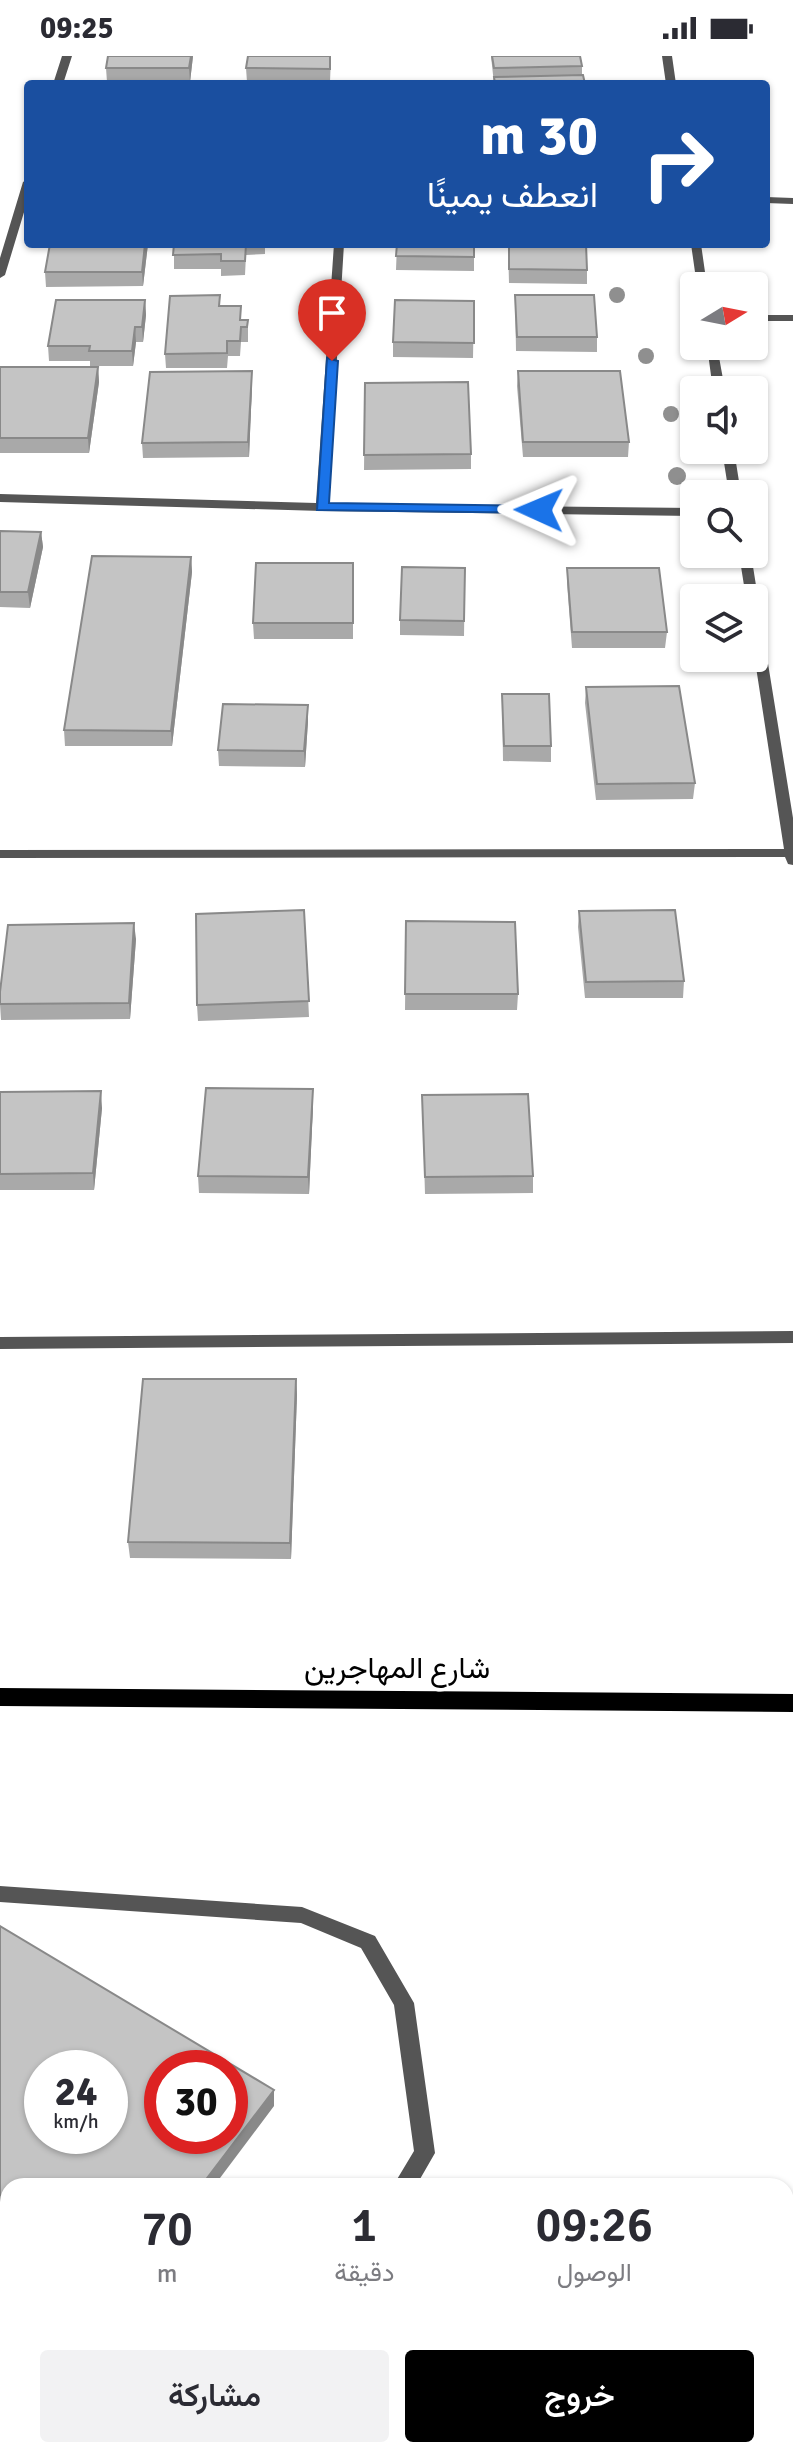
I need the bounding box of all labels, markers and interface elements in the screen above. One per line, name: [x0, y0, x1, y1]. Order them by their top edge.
text: 09:25: [40, 10, 114, 47]
text: 30 m: [480, 101, 598, 170]
icon: right: [626, 112, 730, 216]
text: انعطف يمينًا: [427, 173, 598, 218]
north arrow: [680, 272, 768, 360]
map controls: [680, 272, 768, 672]
pin: [298, 279, 366, 361]
icon: arrive: [310, 291, 354, 335]
button: sound: [680, 376, 768, 464]
position arrow: [497, 468, 581, 552]
button: search: [680, 480, 768, 568]
button: layers: [680, 584, 768, 672]
street label: شارع المهاجرين: [304, 1650, 490, 1688]
speed limit sign: 30: [144, 2050, 248, 2154]
text: 24: [54, 2067, 98, 2117]
text: km/h: [53, 2109, 99, 2134]
text: 1: [351, 2196, 377, 2255]
text: 09:26: [536, 2196, 653, 2255]
text: 70: [141, 2200, 193, 2259]
text: دقيقة: [334, 2257, 394, 2289]
text: الوصول: [557, 2257, 632, 2289]
text: m: [157, 2258, 177, 2290]
button: مشاركة: [40, 2350, 389, 2442]
button: خروج: [405, 2350, 754, 2442]

